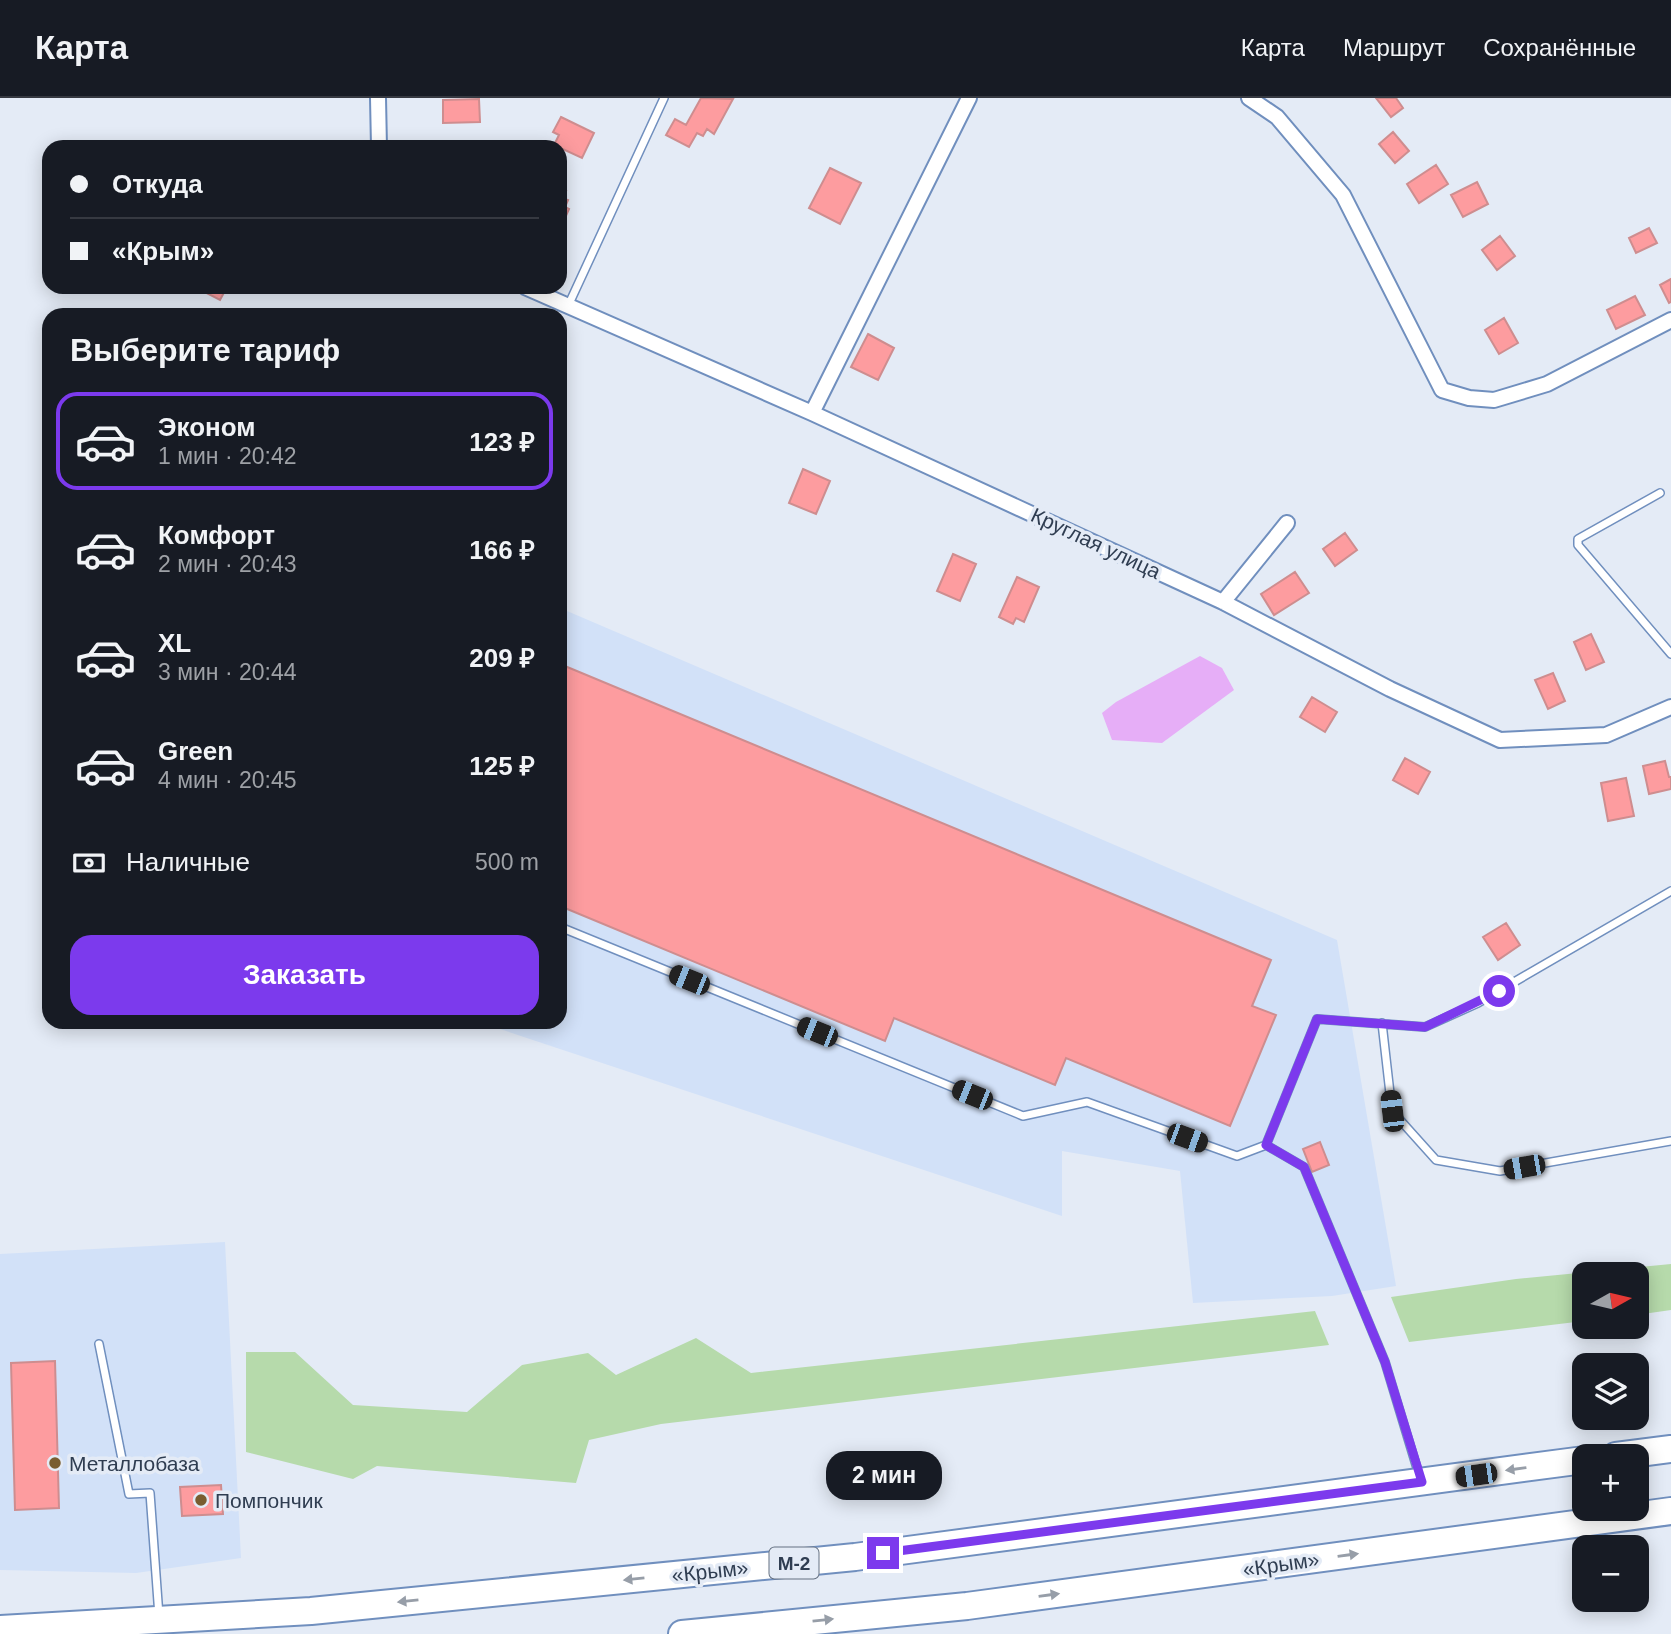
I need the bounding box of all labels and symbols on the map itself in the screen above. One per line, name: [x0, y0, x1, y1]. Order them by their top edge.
street label: Круглая улица: [1028, 503, 1165, 583]
car: [666, 962, 713, 998]
route start: [1483, 975, 1515, 1007]
car: [794, 1014, 841, 1050]
car: [949, 1077, 996, 1113]
car: [1380, 1089, 1405, 1133]
car: [1164, 1121, 1211, 1155]
car: [1502, 1153, 1547, 1181]
north arrow: [1572, 1262, 1648, 1339]
place label: Металлобаза: [69, 1452, 200, 1475]
callout: 2 мин: [825, 1452, 941, 1500]
marker: Металлобаза: [47, 1455, 63, 1471]
car: [1454, 1462, 1499, 1488]
one-way arrow: [1505, 1464, 1527, 1475]
place label: Помпончик: [215, 1489, 324, 1512]
marker: Помпончик: [193, 1492, 209, 1508]
route end: [867, 1537, 899, 1569]
street label: «Крым»: [1241, 1547, 1321, 1581]
road number: М-2: [770, 1548, 818, 1578]
one-way arrow: [1337, 1549, 1359, 1560]
street label: «Крым»: [671, 1556, 749, 1586]
one-way arrow: [623, 1574, 645, 1585]
one-way arrow: [1039, 1589, 1061, 1600]
one-way arrow: [396, 1596, 418, 1607]
one-way arrow: [812, 1614, 834, 1625]

